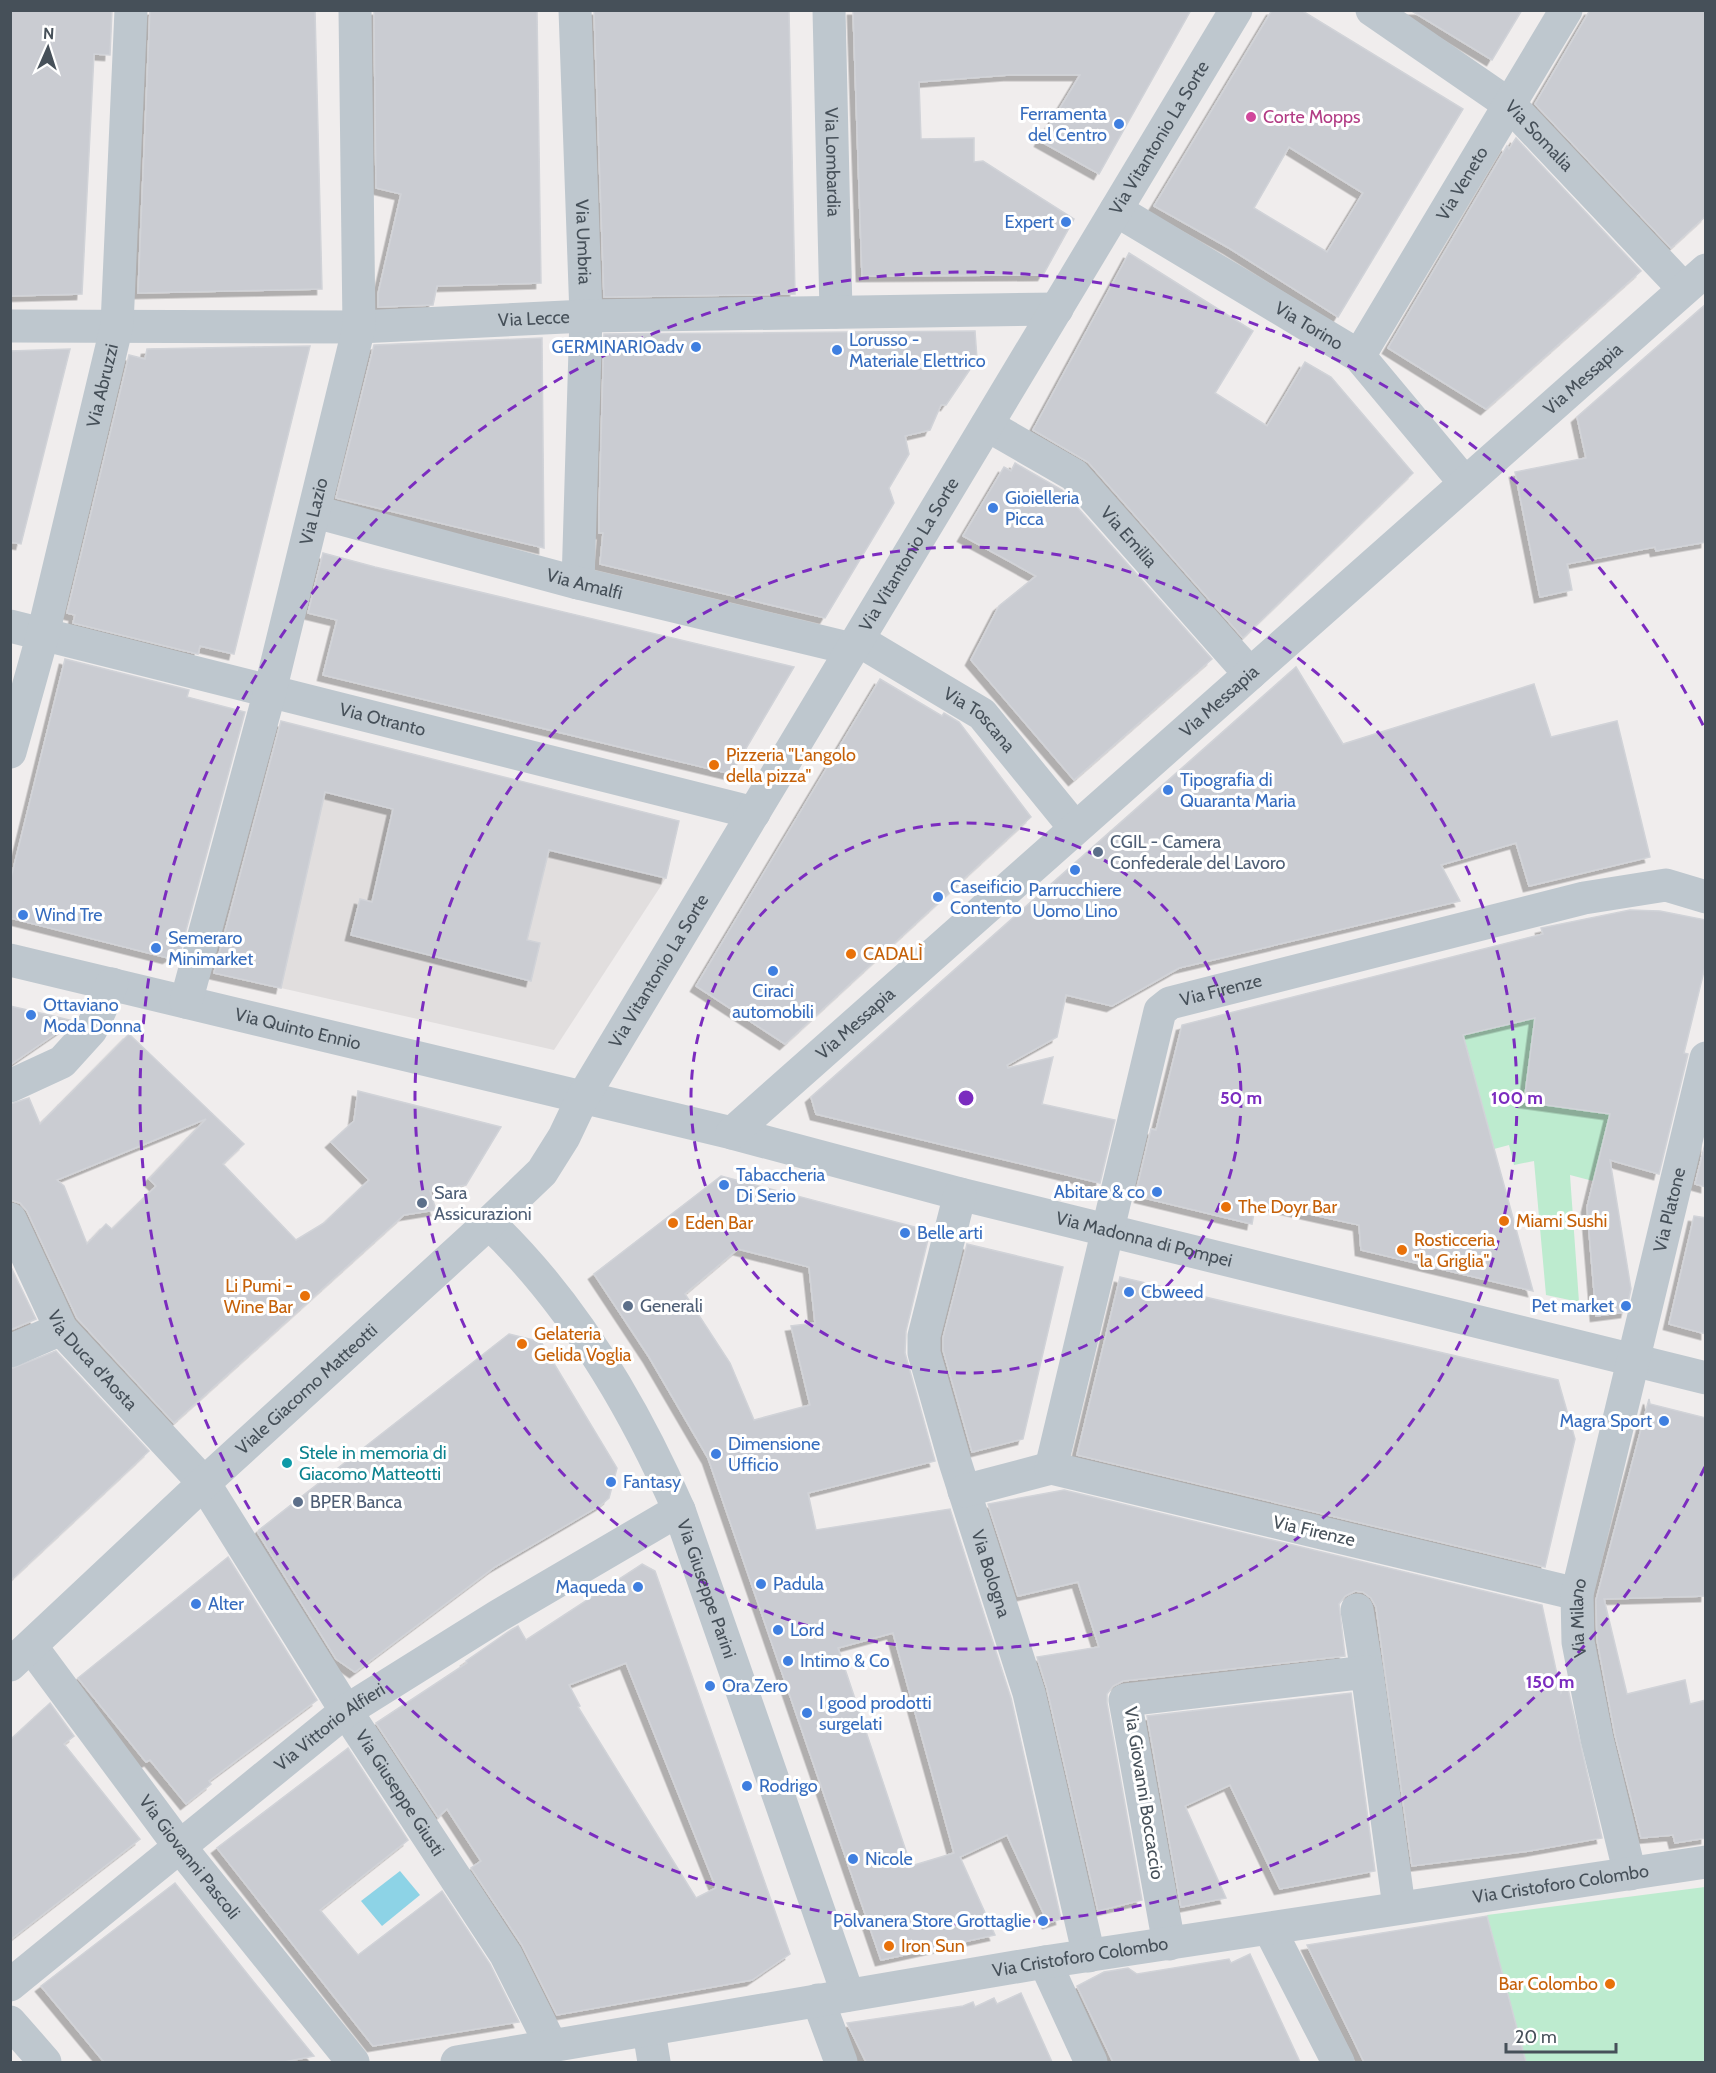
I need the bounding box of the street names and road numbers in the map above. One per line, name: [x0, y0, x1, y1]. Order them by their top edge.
street label: Via Vitantonio La Sorte: [1105, 57, 1214, 219]
street label: Via Somalia: [1500, 96, 1578, 176]
street label: Via Lombardia: [820, 107, 845, 217]
street label: Via Veneto: [1432, 142, 1493, 225]
street label: Via Umbria: [571, 199, 596, 285]
street label: Via Torino: [1271, 297, 1347, 355]
street label: Via Lecce: [497, 306, 570, 331]
street label: Via Messapia: [1539, 338, 1627, 420]
street label: Via Abruzzi: [82, 341, 123, 430]
street label: Via Vitantonio La Sorte: [854, 474, 964, 635]
street label: Via Lazio: [295, 476, 333, 547]
street label: Via Emilia: [1096, 502, 1162, 572]
street label: Via Amalfi: [544, 564, 625, 604]
street label: Via Messapia: [1175, 660, 1263, 742]
street label: Via Toscana: [939, 682, 1020, 757]
street label: Via Otranto: [337, 698, 428, 741]
street label: Via Vitantonio La Sorte: [604, 890, 713, 1052]
street label: Via Firenze: [1178, 969, 1264, 1011]
street label: Via Messapia: [812, 983, 900, 1064]
street label: Via Quinto Ennio: [233, 1003, 363, 1055]
street label: Via Platone: [1649, 1165, 1690, 1254]
street label: Via Madonna di Pompei: [1054, 1207, 1234, 1272]
street label: Via Duca d'Aosta: [43, 1306, 142, 1415]
street label: Viale Giacomo Matteotti: [231, 1319, 382, 1459]
street label: Via Firenze: [1271, 1511, 1357, 1551]
street label: Via Giuseppe Parini: [672, 1516, 741, 1661]
street label: Via Bologna: [966, 1527, 1015, 1620]
street label: Via Milano: [1565, 1576, 1592, 1659]
street label: Via Vittorio Alfieri: [270, 1678, 389, 1776]
street label: Via Giovanni Boccaccio: [1119, 1705, 1169, 1881]
street label: Via Giuseppe Giusti: [350, 1726, 449, 1860]
street label: Via Giovanni Pascoli: [134, 1791, 245, 1924]
street label: Via Cristoforo Colombo: [1471, 1860, 1650, 1908]
street label: Via Cristoforo Colombo: [991, 1932, 1170, 1982]

